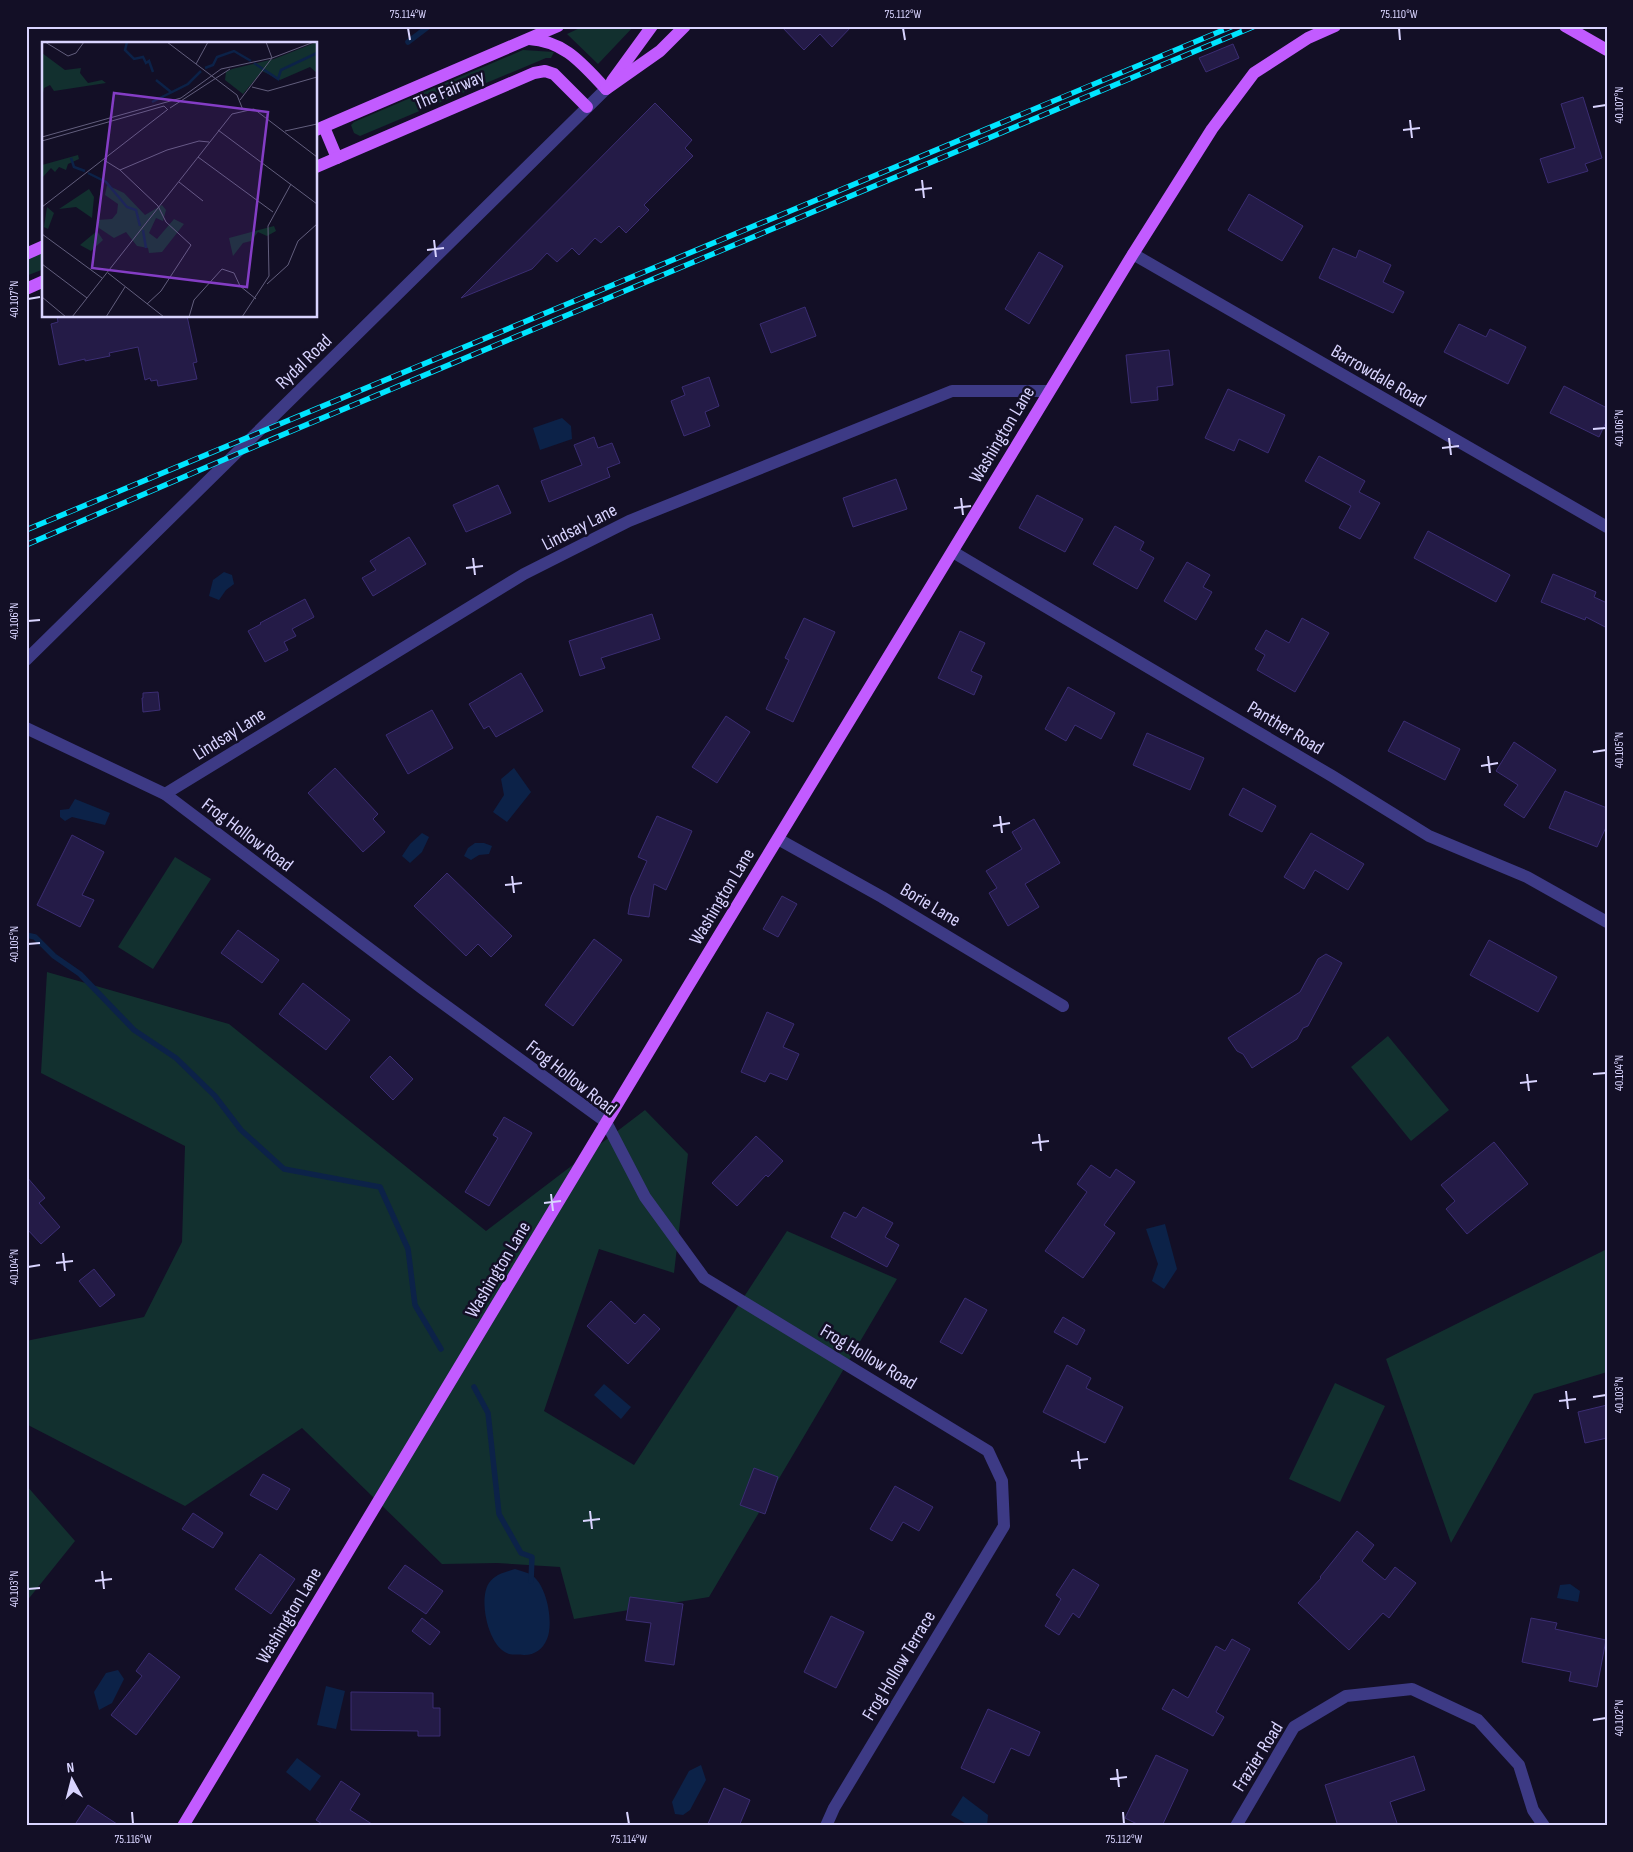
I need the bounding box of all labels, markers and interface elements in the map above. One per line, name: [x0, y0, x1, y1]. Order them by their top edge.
text: 75.114°W: [390, 7, 426, 22]
text: 75.112°W: [885, 7, 922, 22]
text: 75.110°W: [1380, 7, 1418, 22]
inset map: [42, 42, 318, 318]
street label: The Fairway: [411, 65, 489, 116]
text: 40.107°N: [1612, 87, 1627, 123]
text: 40.107°N: [7, 281, 22, 317]
street label: Rydal Road: [271, 330, 337, 394]
street label: Barrowdale Road: [1327, 340, 1430, 413]
street label: Washington Lane: [965, 383, 1040, 487]
text: 40.106°N: [1612, 410, 1627, 446]
street label: Lindsay Lane: [538, 499, 621, 556]
text: 40.106°N: [7, 603, 22, 639]
street label: Panther Road: [1243, 697, 1328, 760]
street label: Lindsay Lane: [189, 703, 270, 765]
text: 40.105°N: [1612, 732, 1627, 768]
street label: Frog Hollow Road: [197, 793, 297, 877]
street label: Washington Lane: [685, 845, 760, 949]
street label: Borie Lane: [896, 878, 964, 932]
text: 40.105°N: [7, 926, 22, 962]
street label: Frog Hollow Road: [521, 1036, 621, 1121]
text: 40.104°N: [1612, 1055, 1627, 1091]
street label: Washington Lane: [461, 1218, 536, 1322]
text: 40.104°N: [7, 1249, 22, 1285]
street label: Frog Hollow Road: [816, 1319, 921, 1395]
text: 40.103°N: [1612, 1377, 1627, 1413]
street label: Washington Lane: [252, 1564, 327, 1668]
text: 40.103°N: [7, 1571, 22, 1607]
street label: Frog Hollow Terrace: [857, 1607, 941, 1725]
text: 40.102°N: [1612, 1700, 1627, 1736]
street label: Frazier Road: [1228, 1718, 1289, 1796]
north arrow: [48, 1754, 98, 1804]
text: N: [66, 1759, 75, 1776]
text: 75.116°W: [114, 1832, 152, 1847]
text: 75.114°W: [611, 1832, 647, 1847]
text: 75.112°W: [1106, 1832, 1143, 1847]

